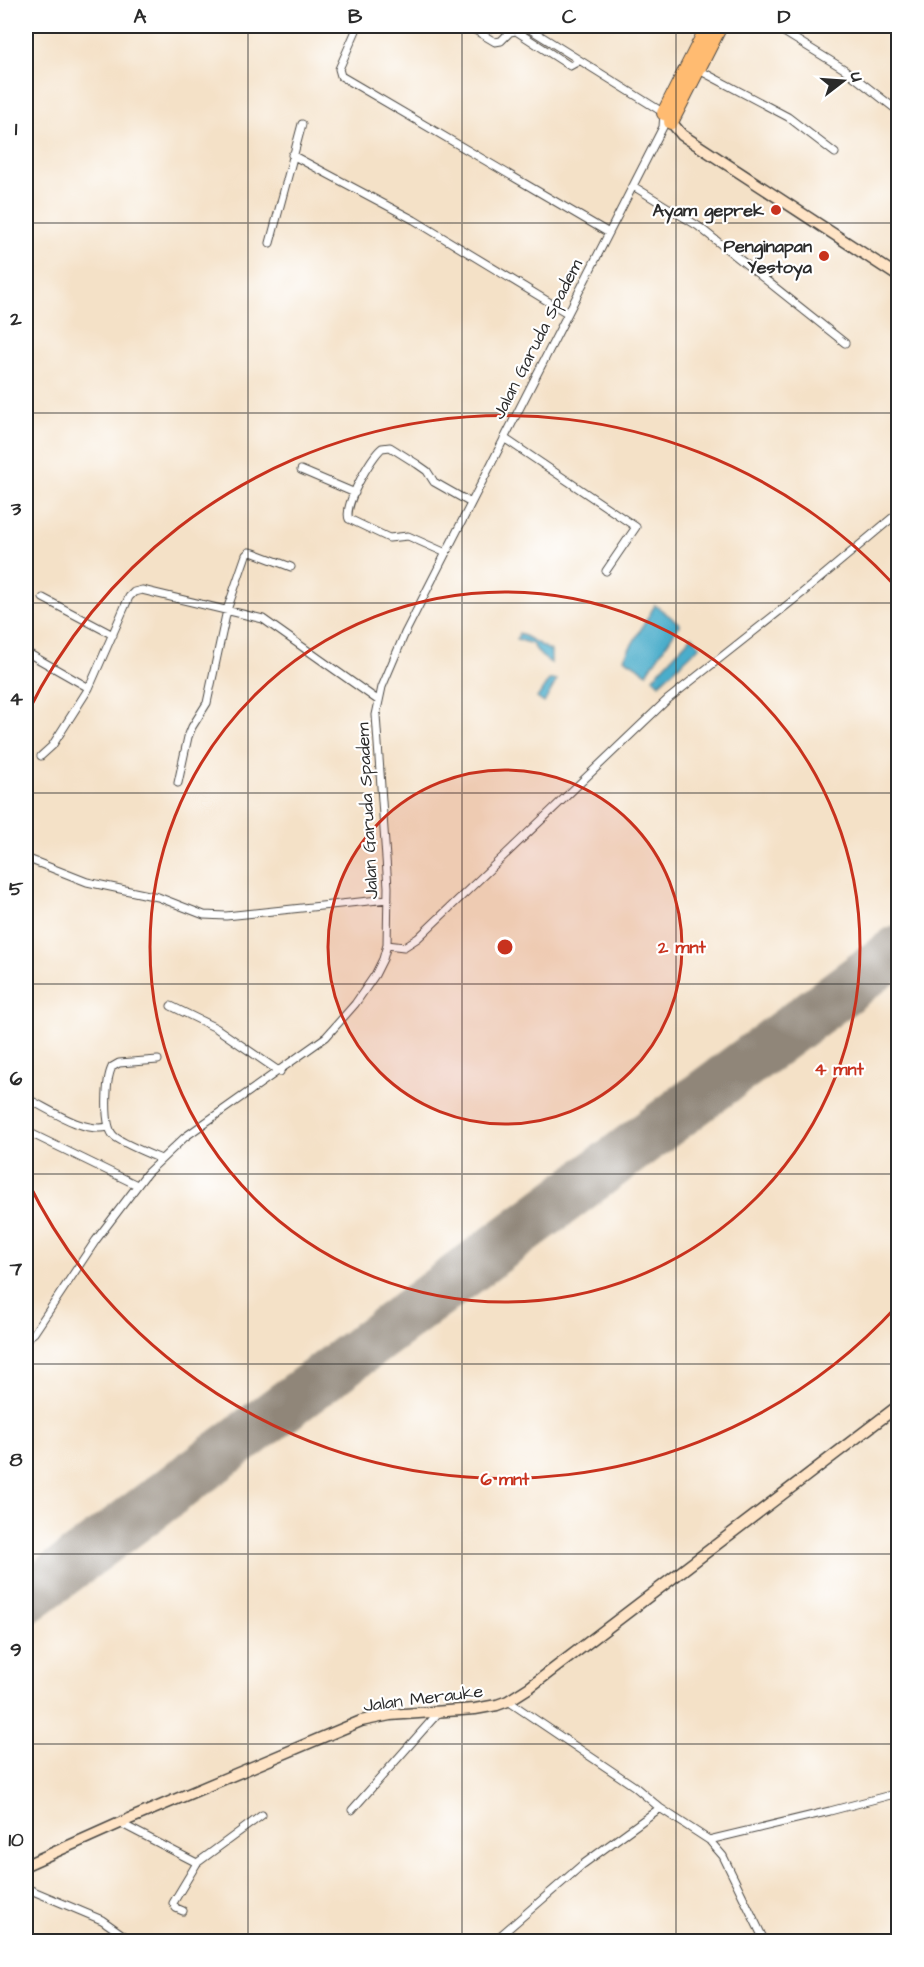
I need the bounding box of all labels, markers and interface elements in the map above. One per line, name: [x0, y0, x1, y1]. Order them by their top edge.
text: A: [134, 3, 147, 31]
text: B: [348, 3, 363, 31]
text: C: [562, 3, 577, 31]
text: D: [778, 3, 791, 31]
north arrow: [813, 51, 873, 111]
text: U: [845, 69, 868, 84]
text: 1: [15, 115, 18, 143]
place label: Ayam geprek: [652, 198, 765, 224]
marker: Ayam geprek: [769, 203, 783, 217]
place label: Penginapan Yestoya: [723, 234, 813, 281]
marker: Penginapan Yestoya: [817, 249, 831, 263]
street label: Jalan Garuda Spadem: [486, 255, 589, 424]
text: 2: [9, 305, 22, 333]
text: 3: [10, 495, 22, 523]
text: 4: [9, 685, 23, 713]
street label: Jalan Garuda Spadem: [350, 722, 385, 900]
text: 5: [9, 875, 24, 903]
text: 2 mnt: [657, 935, 707, 960]
centre of rings: [495, 937, 515, 957]
text: 4 mnt: [814, 1057, 865, 1082]
text: 6: [10, 1065, 23, 1093]
text: 7: [9, 1255, 23, 1283]
text: 8: [10, 1446, 23, 1474]
text: 6 mnt: [481, 1467, 530, 1492]
text: 9: [10, 1636, 22, 1664]
street label: Jalan Merauke: [362, 1679, 485, 1718]
text: 10: [8, 1826, 24, 1854]

